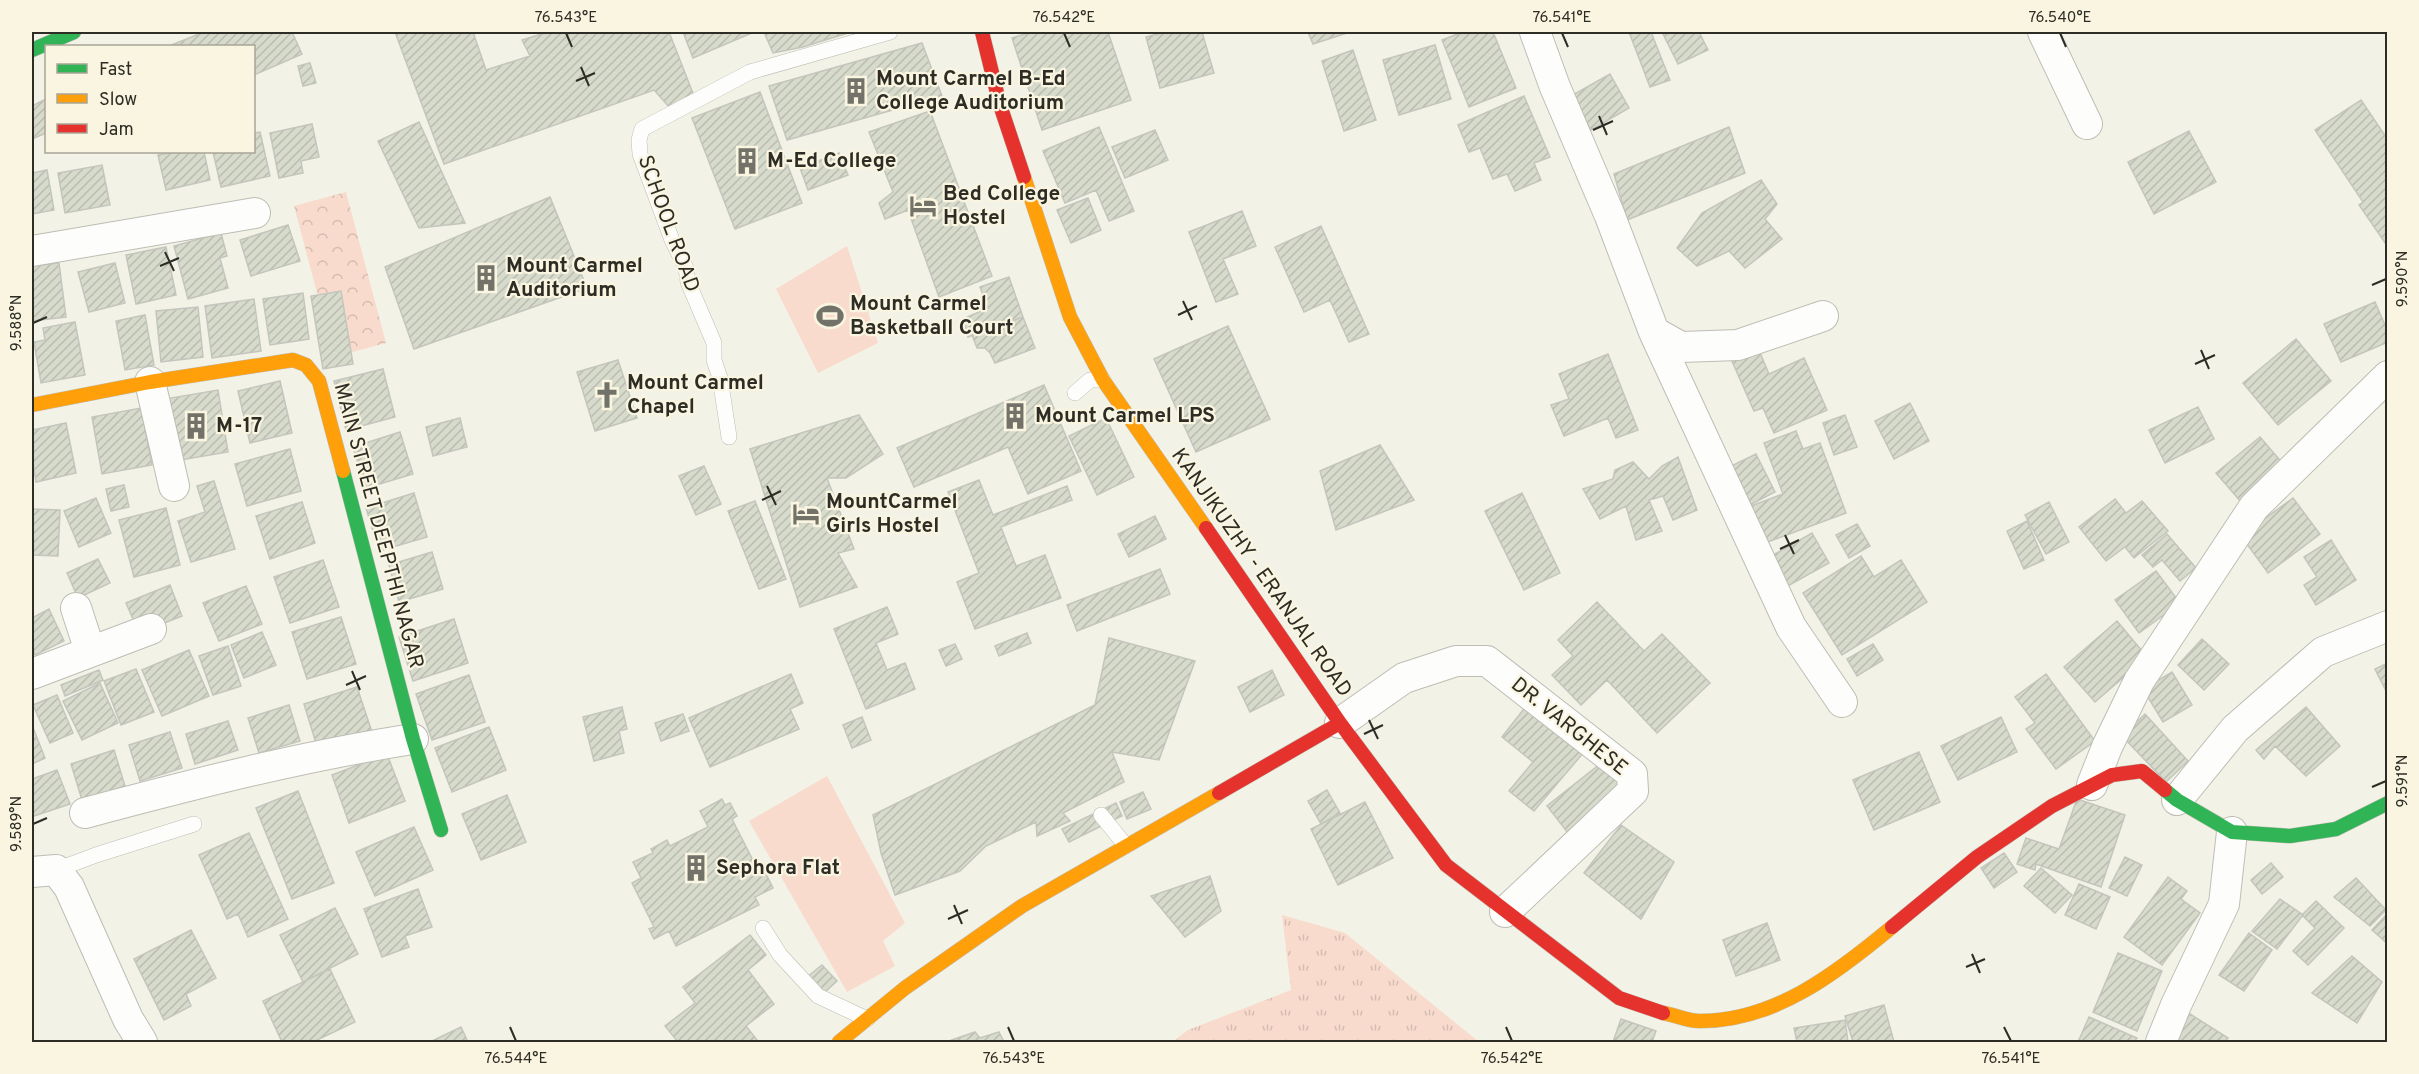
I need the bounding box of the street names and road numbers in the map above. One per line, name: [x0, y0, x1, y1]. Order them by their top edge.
street label: SCHOOL ROAD: [631, 152, 705, 296]
street label: MAIN STREET DEEPTHI NAGAR: [327, 380, 429, 672]
street label: KANJIKUZHY - ERANJAL ROAD: [1165, 443, 1357, 703]
street label: DR. VARGHESE: [1505, 672, 1633, 782]

